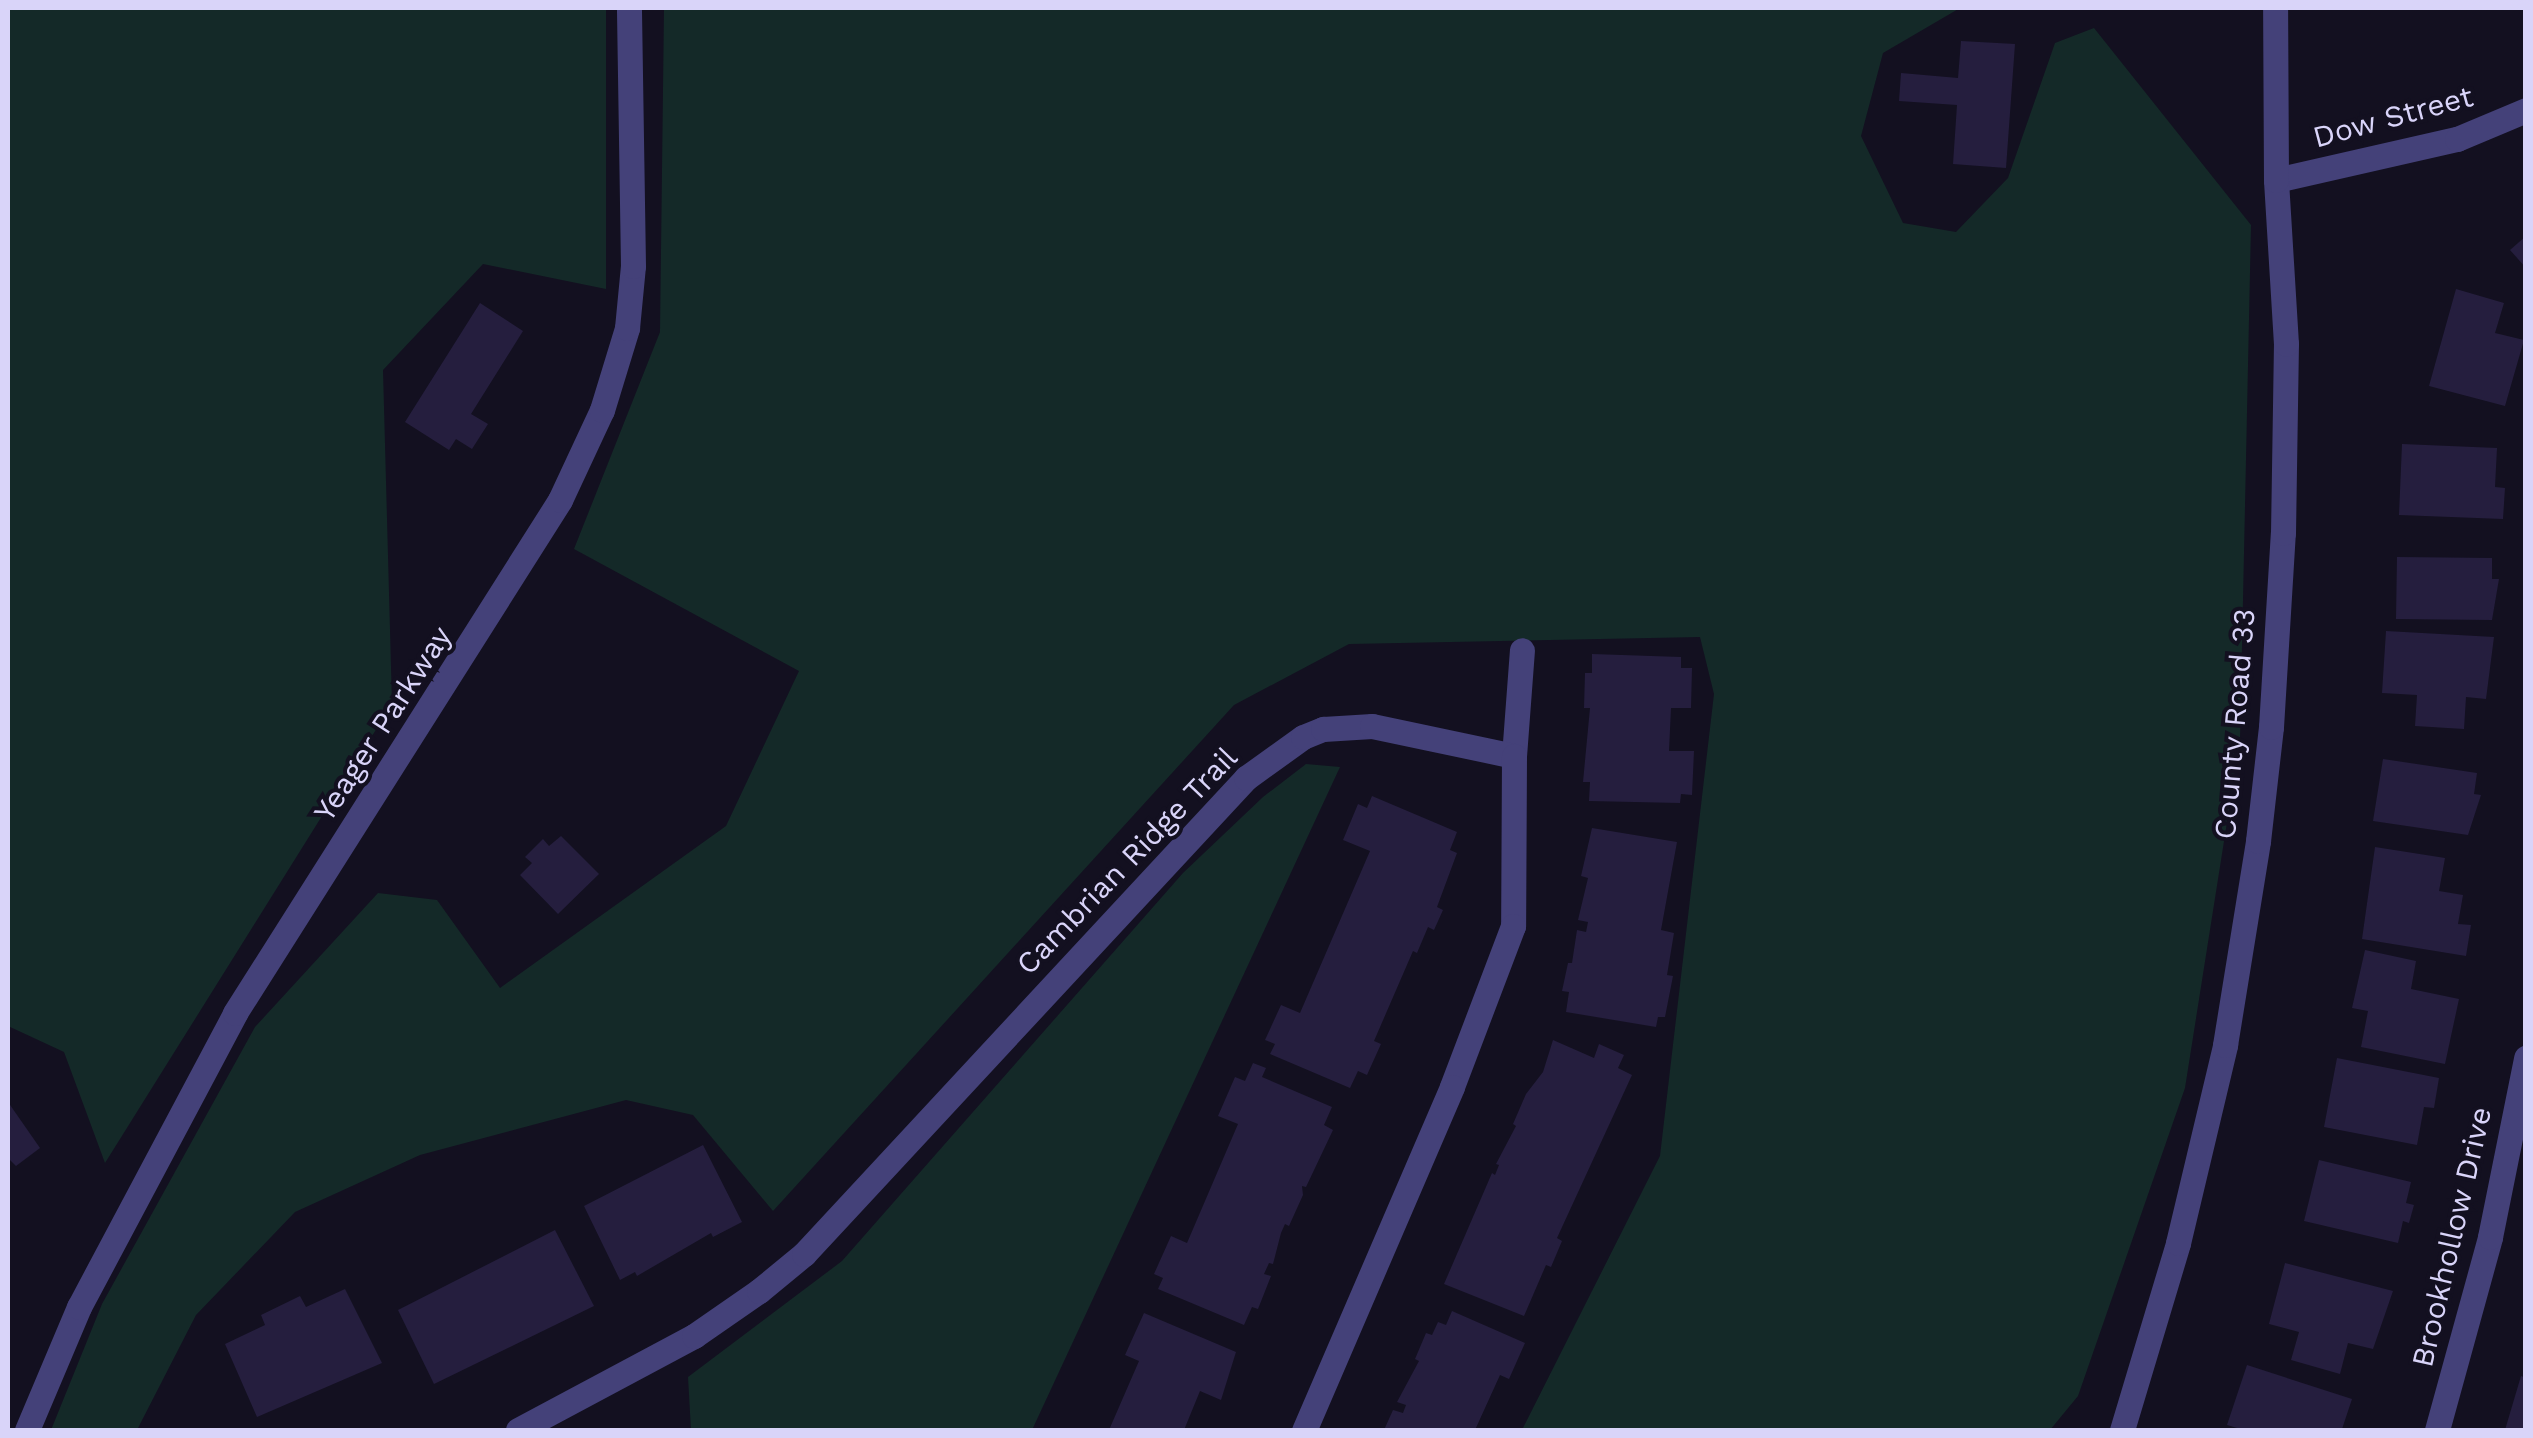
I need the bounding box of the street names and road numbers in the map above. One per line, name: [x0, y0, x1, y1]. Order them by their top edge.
street label: Dow Street: [2309, 78, 2477, 156]
street label: County Road 33: [2207, 607, 2263, 841]
street label: Yeager Parkway: [306, 619, 460, 829]
street label: Cambrian Ridge Trail: [1009, 739, 1245, 983]
street label: Brookhollow Drive: [2404, 1103, 2500, 1371]

